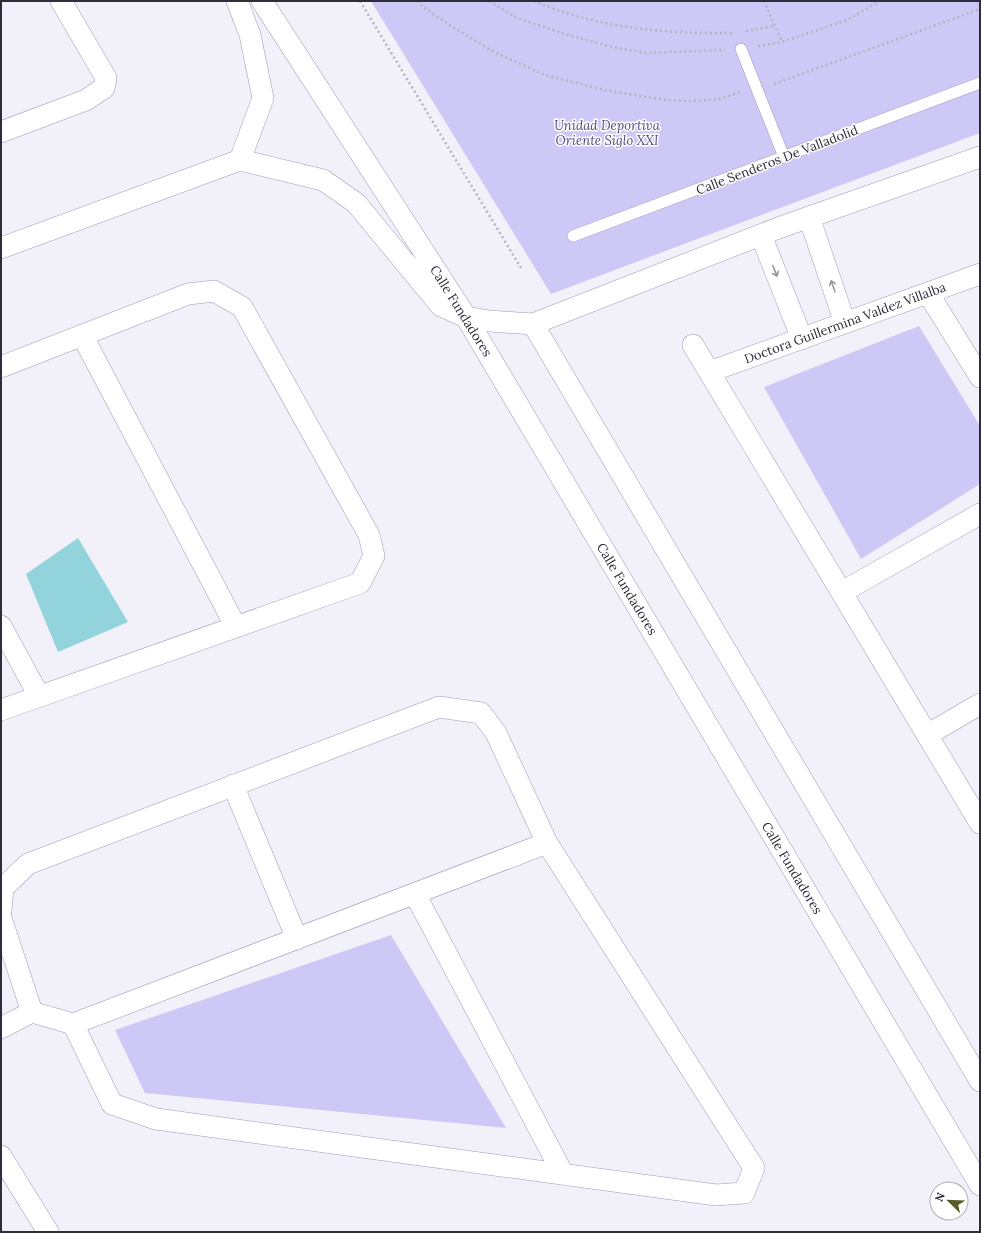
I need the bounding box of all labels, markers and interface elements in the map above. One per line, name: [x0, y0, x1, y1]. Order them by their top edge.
park label: Unidad Deportiva Oriente Siglo XXI: [554, 117, 661, 149]
street label: Calle Senderos De Valladolid: [694, 121, 861, 199]
street label: Calle Fundadores: [426, 262, 496, 360]
one-way arrow: [772, 265, 780, 277]
street label: Doctora Guillermina Valdez Villalba: [742, 278, 949, 368]
one-way arrow: [828, 281, 836, 293]
street label: Calle Fundadores: [593, 540, 661, 638]
street label: Calle Fundadores: [758, 819, 826, 917]
north arrow: [929, 1181, 969, 1221]
text: N: [932, 1190, 948, 1204]

